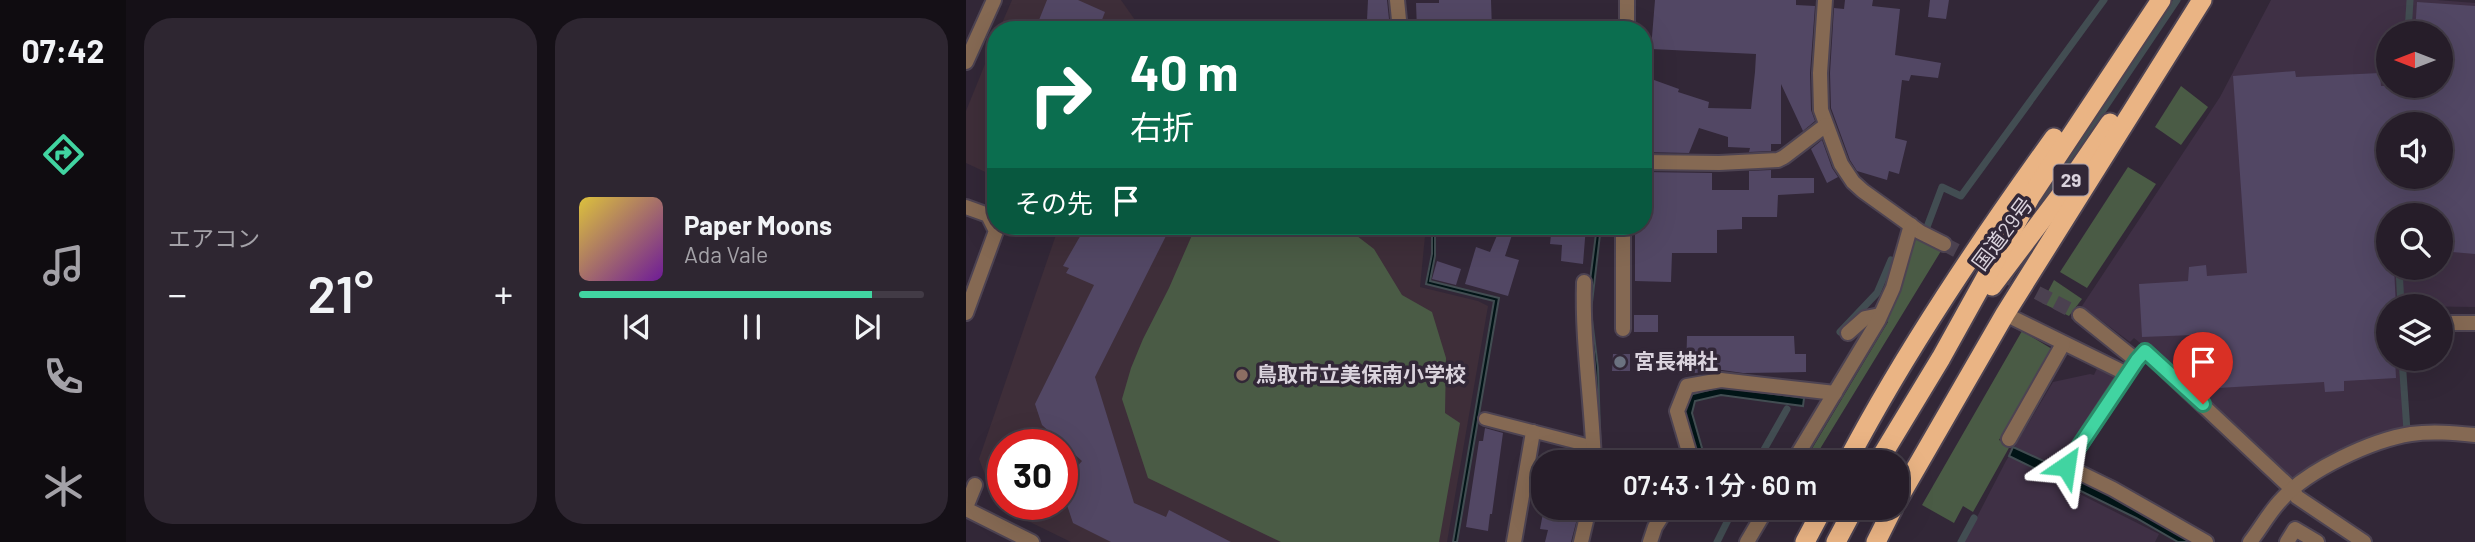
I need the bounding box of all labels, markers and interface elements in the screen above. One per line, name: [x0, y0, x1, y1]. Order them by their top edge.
north arrow: [2376, 21, 2454, 98]
map controls: [2376, 21, 2453, 371]
text: 07:42: [21, 31, 105, 69]
text: 40 m: [1130, 42, 1238, 101]
icon: right: [1015, 49, 1106, 140]
text: 右折: [1130, 107, 1194, 145]
button: sound: [2376, 112, 2453, 189]
icon: directions: [39, 130, 88, 179]
road number: 29: [2054, 164, 2088, 196]
icon: arrive: [1107, 182, 1145, 220]
text: その先: [1015, 187, 1093, 218]
street label: 国道29号: [1966, 192, 2037, 275]
button: search: [2376, 203, 2453, 280]
text: Paper Moons: [684, 209, 832, 240]
text: エアコン: [168, 224, 260, 252]
text: Ada Vale: [684, 240, 768, 268]
icon: music: [39, 241, 88, 290]
text: 21°: [307, 261, 374, 323]
text: −: [168, 270, 187, 316]
text: +: [494, 270, 513, 316]
button: layers: [2376, 294, 2453, 371]
icon: previous: [618, 308, 656, 346]
icon: pause: [733, 308, 771, 346]
icon: next: [848, 308, 886, 346]
pin: [2173, 332, 2233, 404]
icon: arrive: [2184, 343, 2222, 381]
place label: 宮長神社: [1634, 348, 1718, 373]
icon: phone: [39, 352, 88, 401]
marker: 宮長神社: [1612, 354, 1628, 370]
place label: 鳥取市立美保南小学校: [1256, 361, 1466, 386]
marker: 鳥取市立美保南小学校: [1234, 367, 1250, 383]
speed limit sign: 30: [987, 429, 1078, 520]
position arrow: [2029, 429, 2103, 503]
icon: climate: [39, 462, 88, 511]
text: 07:43 · 1 分 · 60 m: [1623, 469, 1817, 500]

